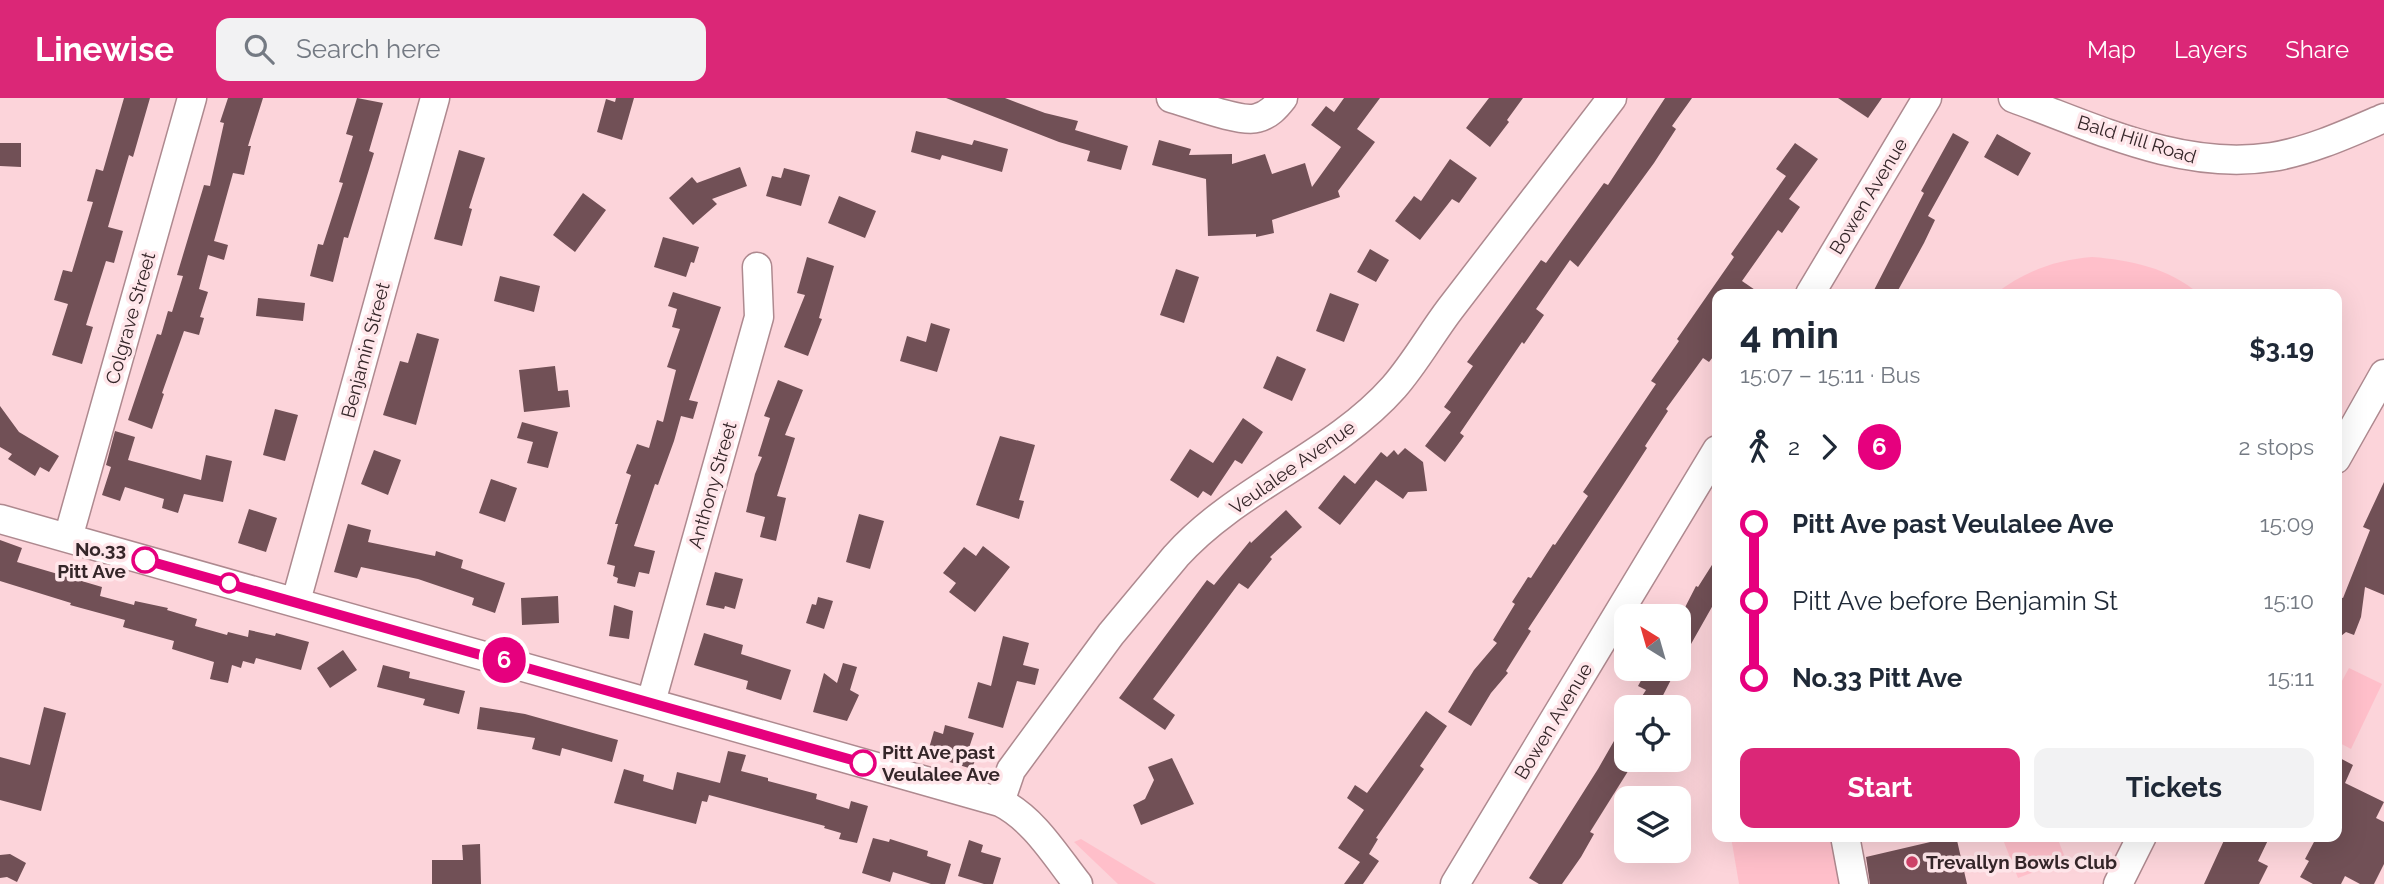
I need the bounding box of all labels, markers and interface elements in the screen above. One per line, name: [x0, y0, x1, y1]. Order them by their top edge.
search box: [216, 18, 706, 81]
text: Linewise: [35, 30, 174, 69]
icon: search: [240, 30, 278, 68]
text: Search here: [296, 34, 440, 64]
text: Map: [2087, 35, 2136, 64]
text: Layers: [2174, 35, 2247, 64]
text: Share: [2285, 35, 2349, 64]
street label: Bald Hill Road: [2075, 110, 2199, 168]
street label: Bowen Avenue: [1825, 134, 1911, 258]
street label: Colgrave Street: [101, 249, 160, 387]
street label: Benjamin Street: [336, 279, 394, 420]
text: 4 min: [1740, 312, 1839, 357]
text: $3.19: [2249, 334, 2314, 364]
text: 15:07 – 15:11 · Bus: [1740, 361, 1920, 388]
street label: Veulalee Avenue: [1225, 416, 1359, 518]
street label: Anthony Street: [683, 419, 741, 551]
icon: walk: [1740, 428, 1778, 466]
icon: forward: [1810, 428, 1848, 466]
text: 6: [1872, 432, 1887, 461]
text: 2: [1788, 433, 1800, 460]
text: 2 stops: [2239, 433, 2314, 460]
text: Pitt Ave past Veulalee Ave: [1792, 509, 2113, 539]
text: 15:09: [2260, 510, 2314, 537]
place label: No.33 Pitt Ave: [57, 538, 126, 582]
marker: No.33 Pitt Ave: [132, 547, 158, 573]
unlabelled marker: [219, 573, 239, 593]
text: Pitt Ave before Benjamin St: [1792, 586, 2118, 616]
text: 15:10: [2263, 587, 2314, 614]
north arrow: [1614, 604, 1690, 681]
map controls: [1614, 604, 1691, 863]
line badge: 6: [481, 637, 527, 683]
text: 6: [497, 645, 511, 674]
street label: Bowen Avenue: [1510, 659, 1596, 783]
text: No.33 Pitt Ave: [1792, 663, 1962, 693]
text: 15:11: [2268, 664, 2314, 691]
button: locate: [1614, 695, 1691, 772]
place label: Pitt Ave past Veulalee Ave: [882, 741, 1000, 785]
button: Start: [1740, 748, 2020, 828]
button: Tickets: [2034, 748, 2314, 828]
marker: Pitt Ave past Veulalee Ave: [850, 750, 876, 776]
button: layers: [1614, 786, 1691, 863]
place label: Trevallyn Bowls Club: [1926, 851, 2117, 873]
marker: Trevallyn Bowls Club: [1904, 854, 1920, 870]

